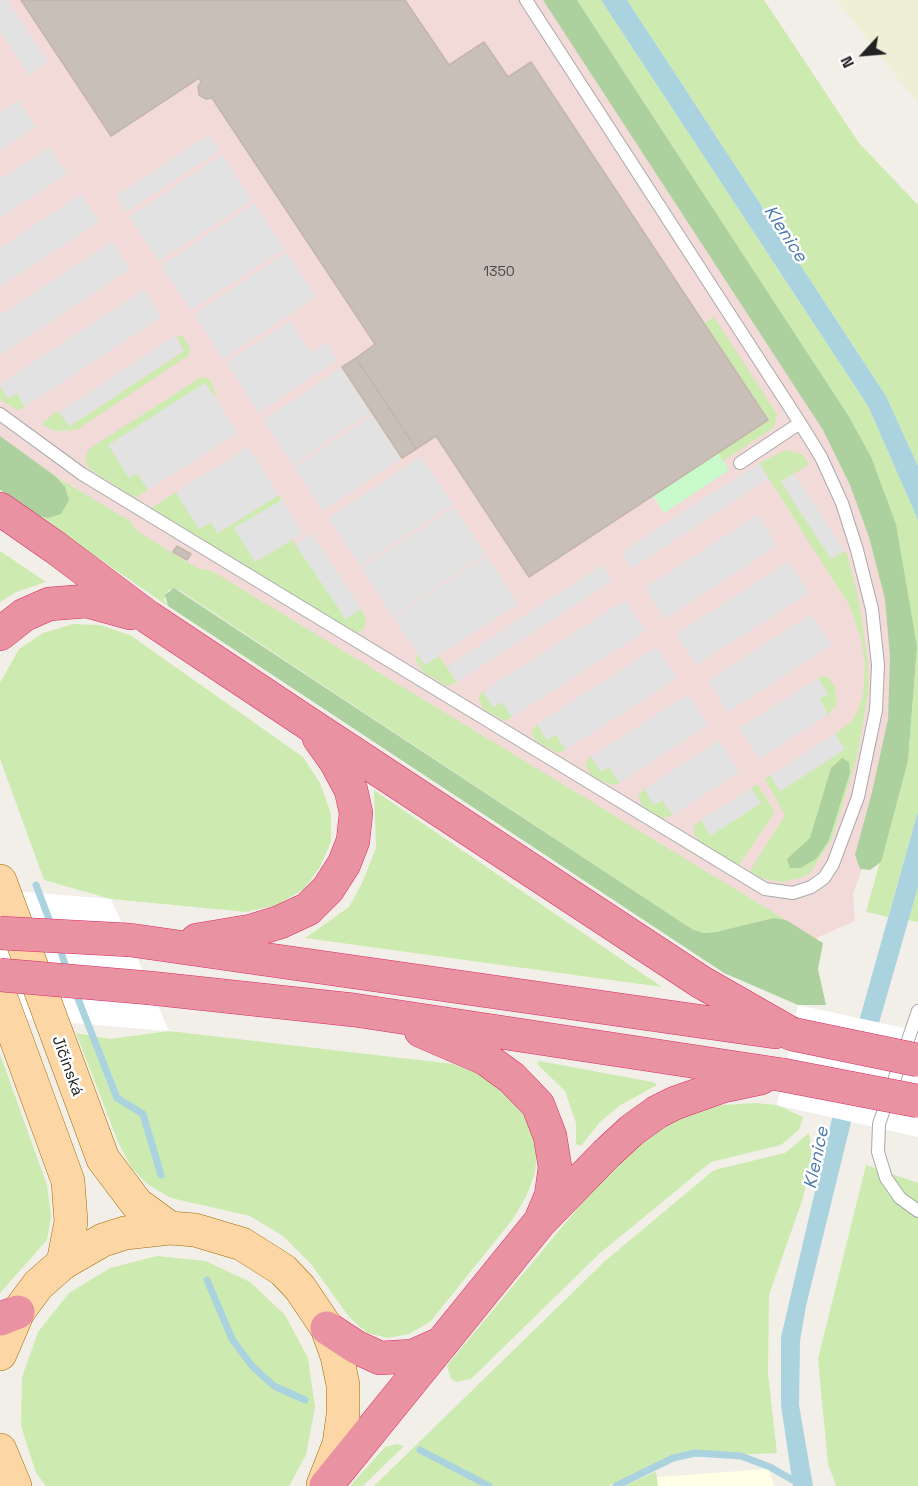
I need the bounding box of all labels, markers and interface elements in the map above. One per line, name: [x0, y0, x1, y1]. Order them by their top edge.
north arrow: [834, 24, 894, 84]
text: N: [836, 53, 859, 72]
water label: Klenice: [759, 202, 811, 266]
house number: 1350: [483, 264, 515, 280]
street label: Jičínská: [47, 1033, 87, 1099]
water label: Klenice: [800, 1125, 834, 1191]

